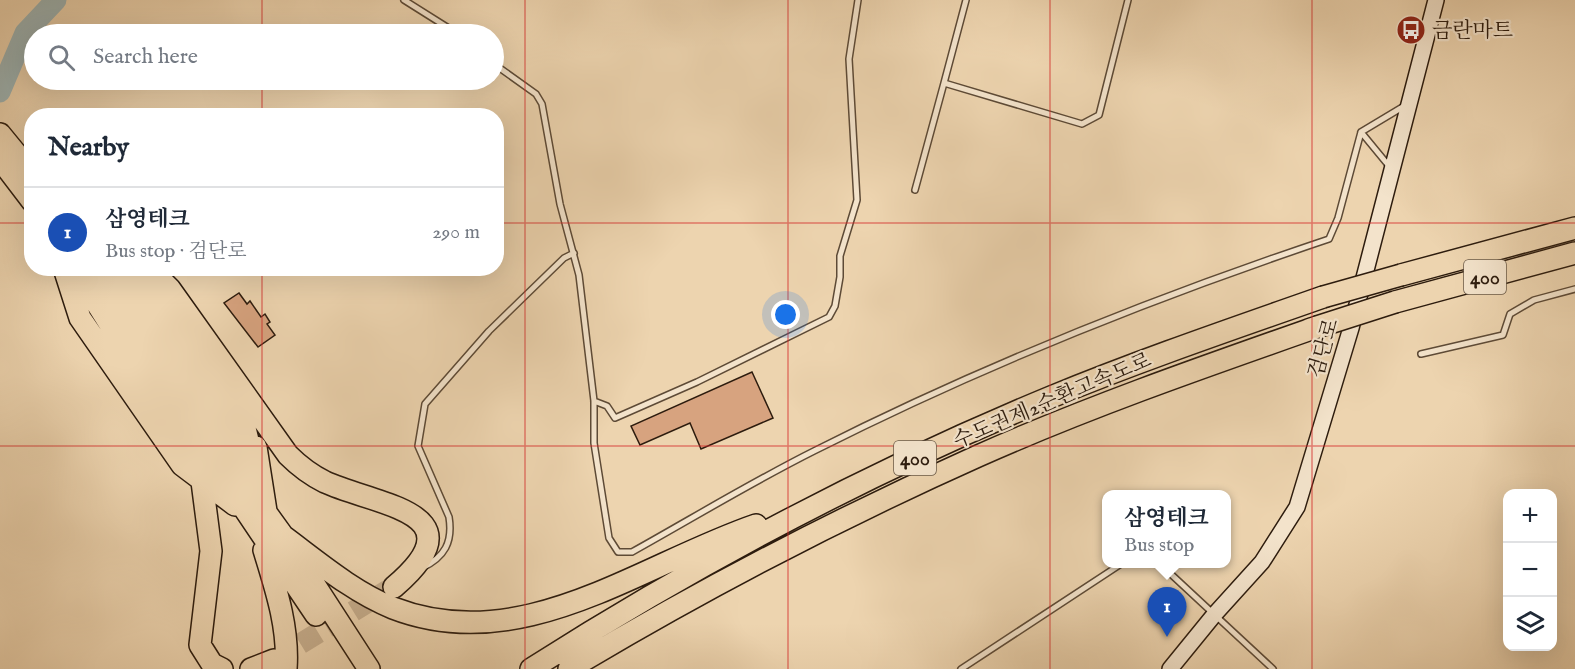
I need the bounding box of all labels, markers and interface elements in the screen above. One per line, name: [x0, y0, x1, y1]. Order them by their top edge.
bus stop icon: 금란마트: [1395, 14, 1427, 46]
place label: 금란마트: [1432, 18, 1513, 45]
search box: [24, 24, 504, 90]
icon: search: [45, 41, 78, 74]
text: Search here: [93, 43, 198, 71]
text: Nearby: [48, 131, 129, 164]
text: 삼영테크: [105, 206, 190, 234]
text: 1: [64, 220, 71, 245]
text: 290 m: [432, 220, 480, 245]
text: Bus stop · 검단로: [105, 239, 247, 264]
road number: 400: [1464, 260, 1506, 294]
your location: [771, 300, 800, 329]
street label: 검단로: [1303, 315, 1346, 381]
street label: 수도권제2순환고속도로: [949, 347, 1156, 455]
road number: 400: [894, 441, 936, 475]
map controls: [1503, 489, 1557, 651]
button: +: [1503, 489, 1557, 543]
popup: [1102, 490, 1231, 568]
text: 삼영테크: [1124, 505, 1209, 533]
text: Bus stop: [1124, 533, 1194, 558]
button: −: [1503, 543, 1557, 597]
pin: 1: [1148, 588, 1186, 637]
button: layers: [1503, 597, 1557, 651]

